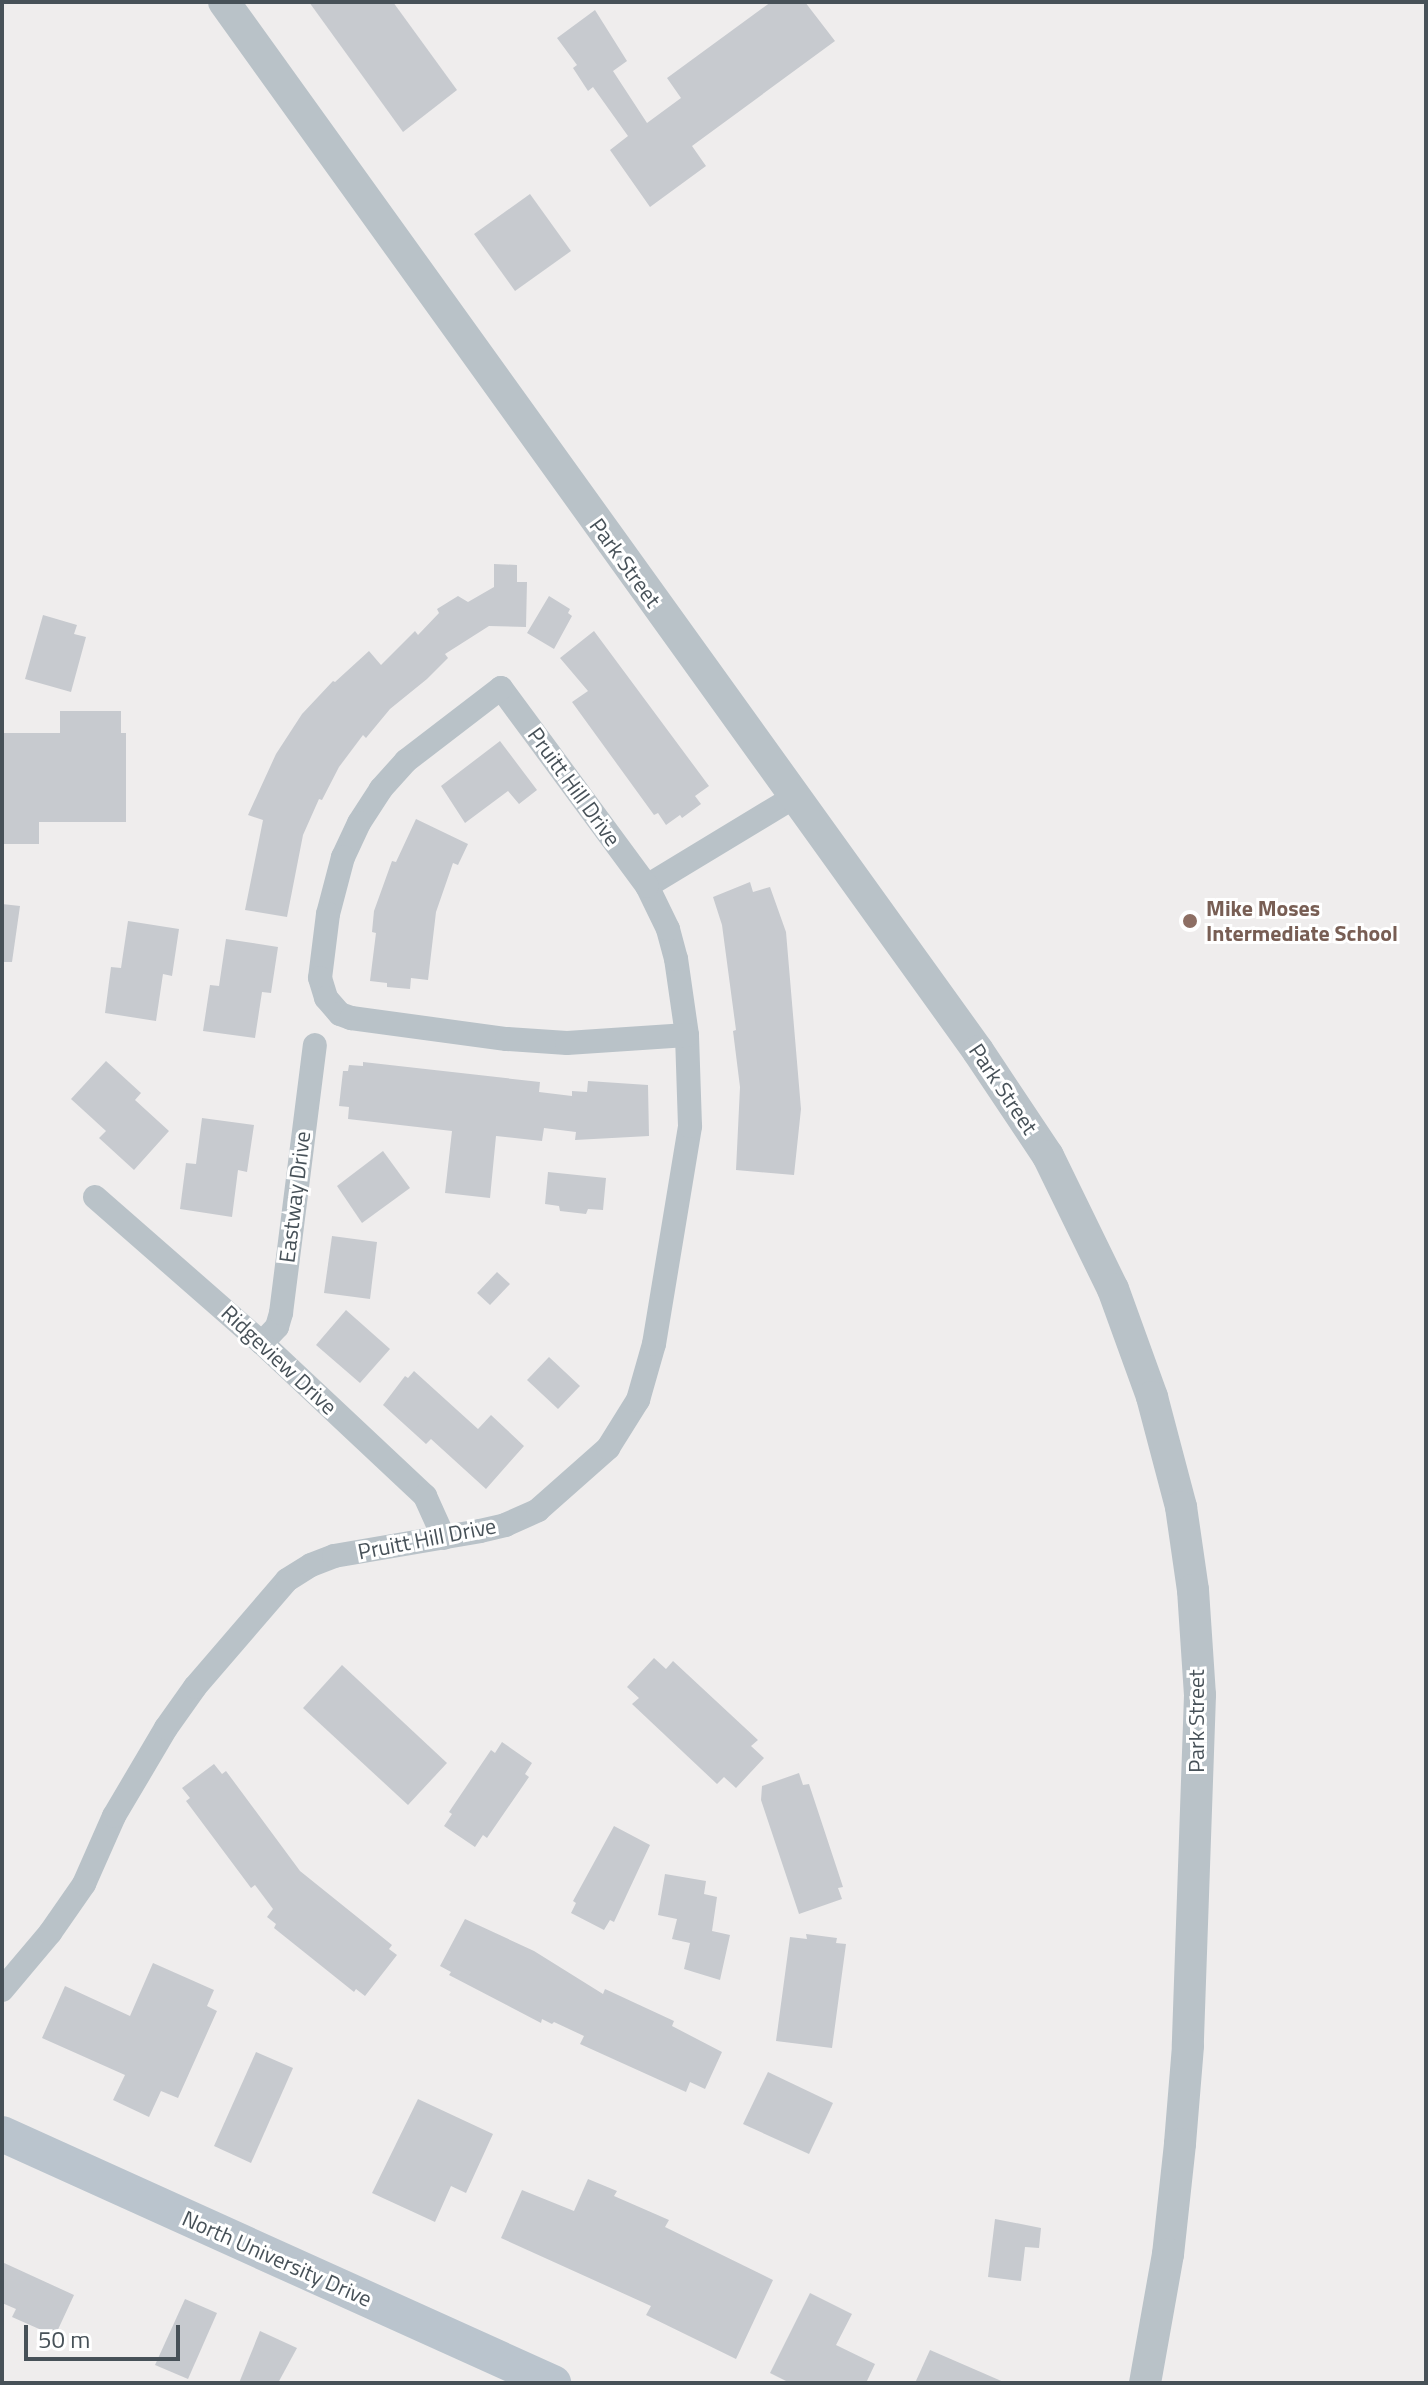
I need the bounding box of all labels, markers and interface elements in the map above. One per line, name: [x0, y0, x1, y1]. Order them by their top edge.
street label: Park Street: [584, 513, 666, 613]
street label: Pruitt Hill Drive: [522, 723, 626, 851]
place label: Mike Moses Intermediate School: [1206, 895, 1398, 946]
marker: Mike Moses Intermediate School: [1181, 912, 1199, 930]
street label: Park Street: [963, 1039, 1043, 1139]
street label: Eastway Drive: [274, 1130, 316, 1264]
street label: Ridgeview Drive: [216, 1300, 342, 1420]
street label: Pruitt Hill Drive: [356, 1513, 498, 1565]
street label: Park Street: [1184, 1669, 1210, 1773]
street label: North University Drive: [178, 2205, 376, 2313]
scale bar: [28, 2309, 184, 2359]
text: 50 m: [38, 2321, 90, 2357]

